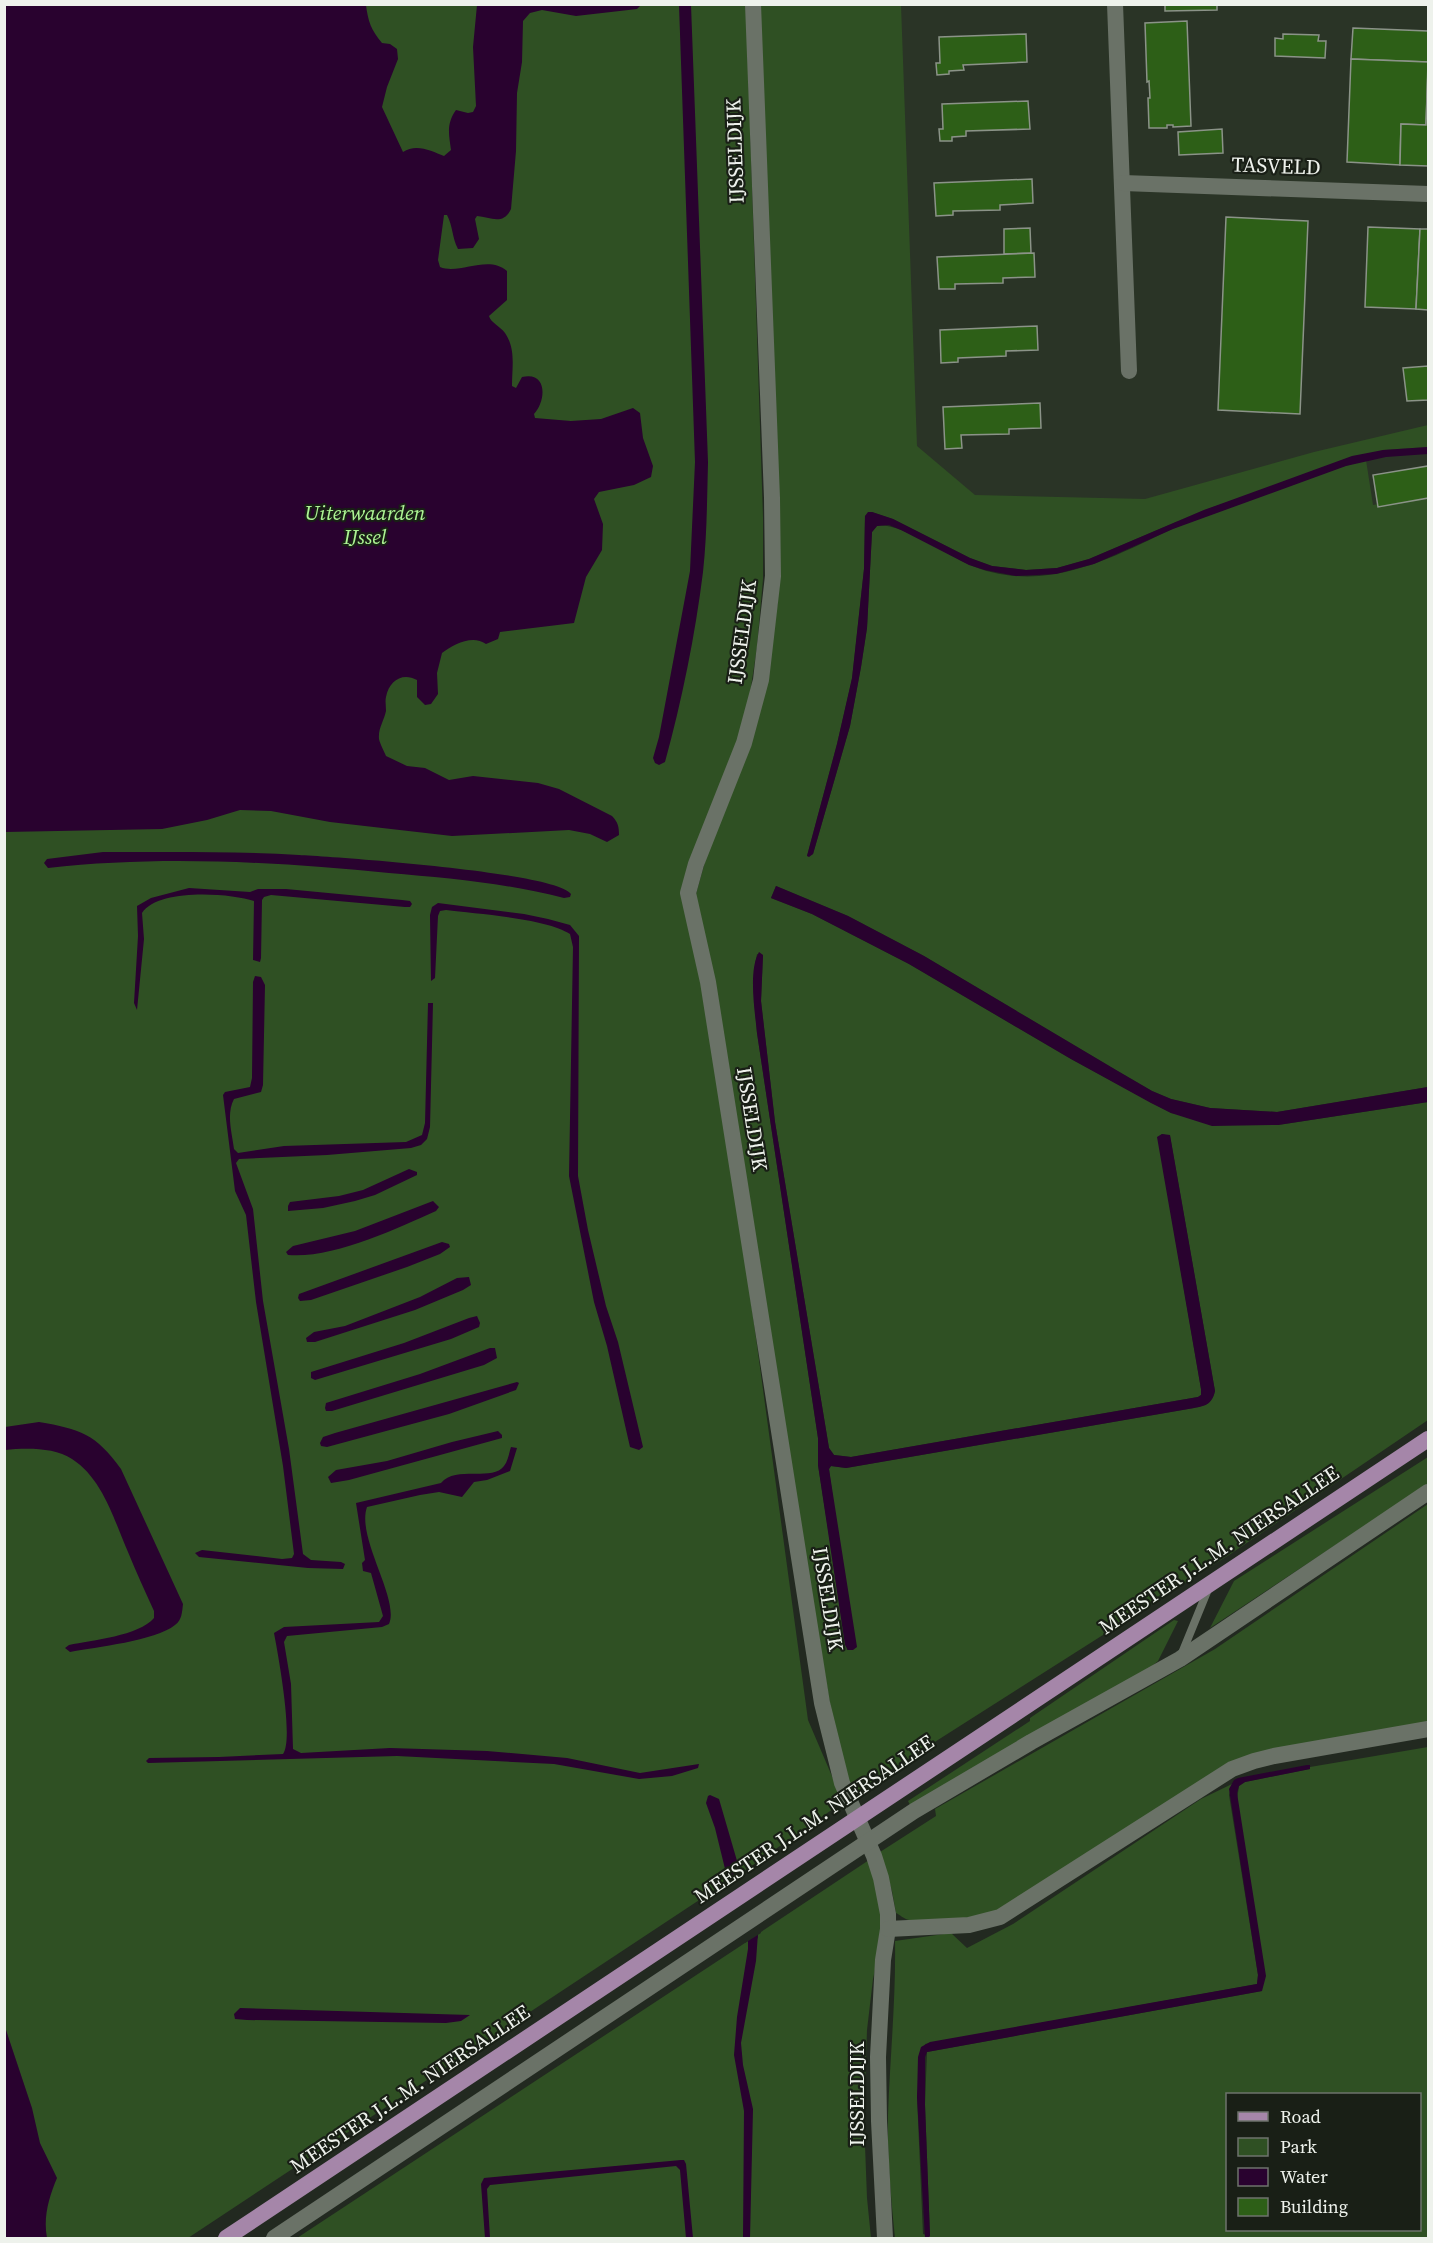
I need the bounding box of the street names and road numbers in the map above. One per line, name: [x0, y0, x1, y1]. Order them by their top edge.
street label: IJSSELDIJK: [718, 98, 751, 204]
street label: TASVELD: [1231, 149, 1321, 182]
street label: IJSSELDIJK: [720, 578, 763, 686]
street label: IJSSELDIJK: [730, 1065, 775, 1173]
street label: MEESTER J.L.M. NIERSALLEE: [1093, 1458, 1344, 1641]
street label: IJSSELDIJK: [806, 1545, 851, 1653]
street label: MEESTER J.L.M. NIERSALLEE: [688, 1727, 939, 1910]
street label: MEESTER J.L.M. NIERSALLEE: [284, 1997, 535, 2180]
street label: IJSSELDIJK: [842, 2041, 871, 2147]

